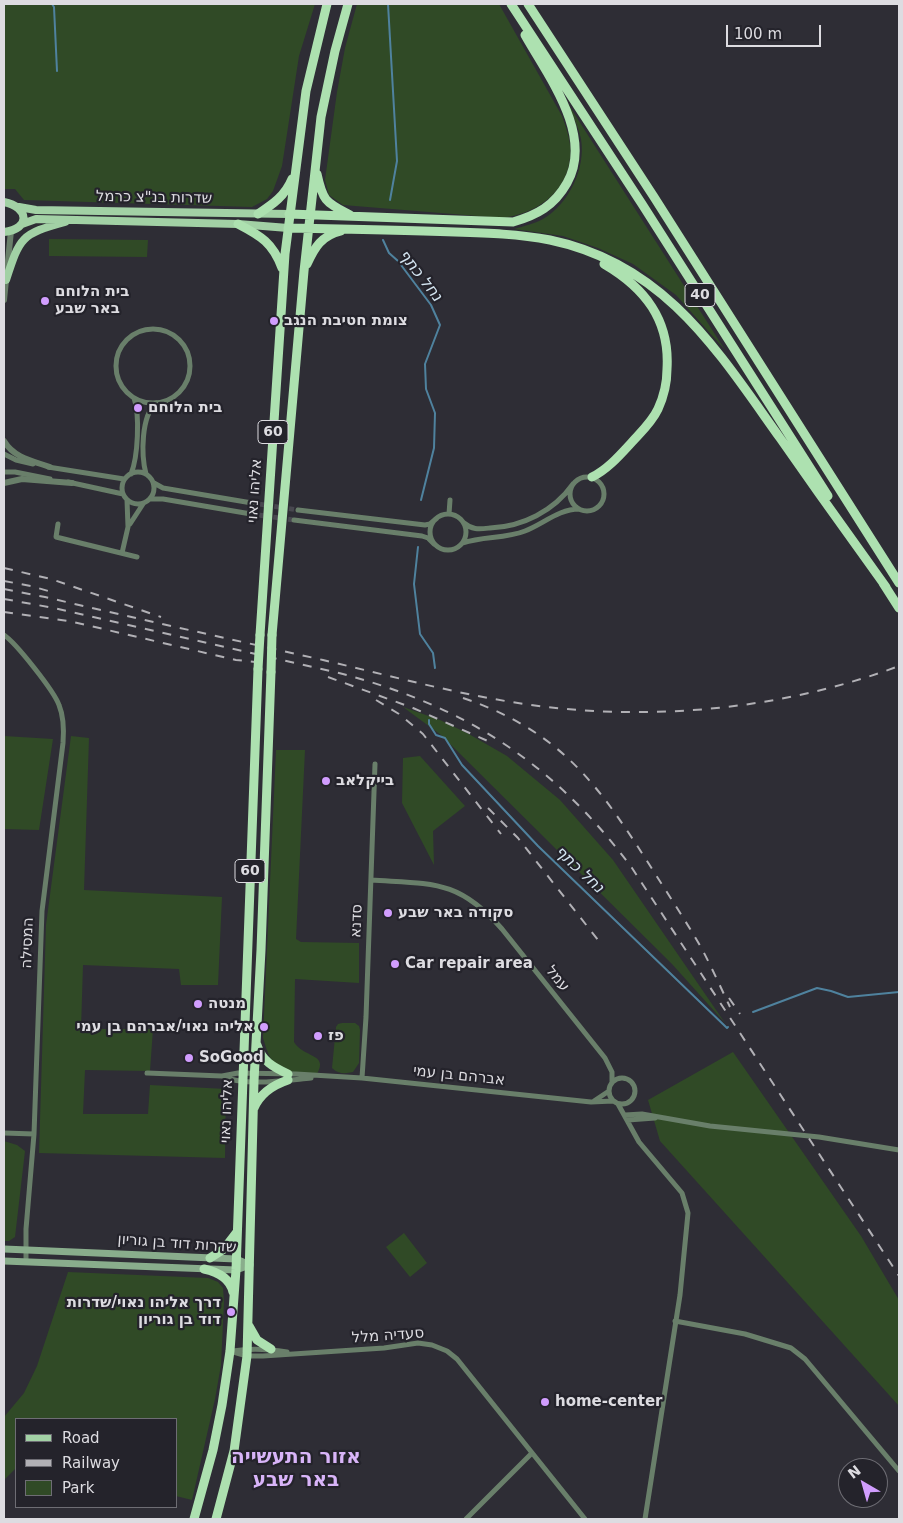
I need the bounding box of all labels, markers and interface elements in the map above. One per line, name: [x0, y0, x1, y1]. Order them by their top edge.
scale bar: [728, 15, 823, 47]
text: 100 m: [734, 25, 782, 43]
street label: שדרות בנ"צ כרמל: [96, 188, 212, 208]
water label: נחל כתף: [394, 246, 446, 306]
place label: בית הלוחם באר שבע: [55, 283, 129, 318]
road number: 40: [685, 284, 715, 306]
marker: בית הלוחם באר שבע: [39, 295, 51, 307]
place label: צומת חטיבת הנגב: [284, 312, 408, 330]
marker: צומת חטיבת הנגב: [268, 315, 280, 327]
place label: בית הלוחם: [148, 399, 222, 417]
marker: בית הלוחם: [132, 402, 144, 414]
road number: 60: [258, 421, 288, 444]
street label: אליהו נאוי: [244, 458, 266, 524]
place label: בייקלאב: [336, 772, 394, 790]
marker: בייקלאב: [320, 775, 332, 787]
water label: נחל כתף: [550, 842, 608, 898]
road number: 60: [235, 859, 265, 882]
street label: סדנא: [347, 904, 367, 938]
place label: סקודה באר שבע: [398, 904, 514, 922]
marker: סקודה באר שבע: [382, 907, 394, 919]
street label: המסילה: [18, 917, 38, 969]
place label: Car repair area: [405, 955, 533, 973]
marker: Car repair area: [389, 958, 401, 970]
street label: עמל: [541, 962, 573, 996]
place label: מנטה: [208, 995, 246, 1013]
marker: מנטה: [192, 998, 204, 1010]
place label: אליהו נאוי/אברהם בן עמי: [76, 1018, 254, 1036]
marker: אליהו נאוי/אברהם בן עמי: [258, 1021, 270, 1033]
place label: פז: [328, 1027, 344, 1045]
marker: פז: [312, 1030, 324, 1042]
place label: SoGood: [199, 1049, 264, 1067]
marker: SoGood: [183, 1052, 195, 1064]
street label: אברהם בן עמי: [412, 1062, 506, 1090]
street label: אליהו נאוי: [217, 1079, 237, 1143]
street label: שדרות דוד בן גוריון: [117, 1231, 237, 1257]
place label: דרך אליהו נאוי/שדרות דוד בן גוריון: [67, 1294, 221, 1329]
marker: דרך אליהו נאוי/שדרות דוד בן גוריון: [225, 1306, 237, 1318]
street label: סעדיה מלל: [351, 1324, 425, 1348]
place label: home-center: [555, 1393, 662, 1411]
marker: home-center: [539, 1396, 551, 1408]
legend: [15, 1418, 178, 1508]
text: Road: [62, 1429, 100, 1447]
district label: אזור התעשייה באר שבע: [231, 1446, 361, 1493]
text: Railway: [62, 1454, 120, 1472]
north arrow: [838, 1458, 888, 1508]
text: N: [845, 1462, 864, 1482]
text: Park: [62, 1479, 94, 1497]

